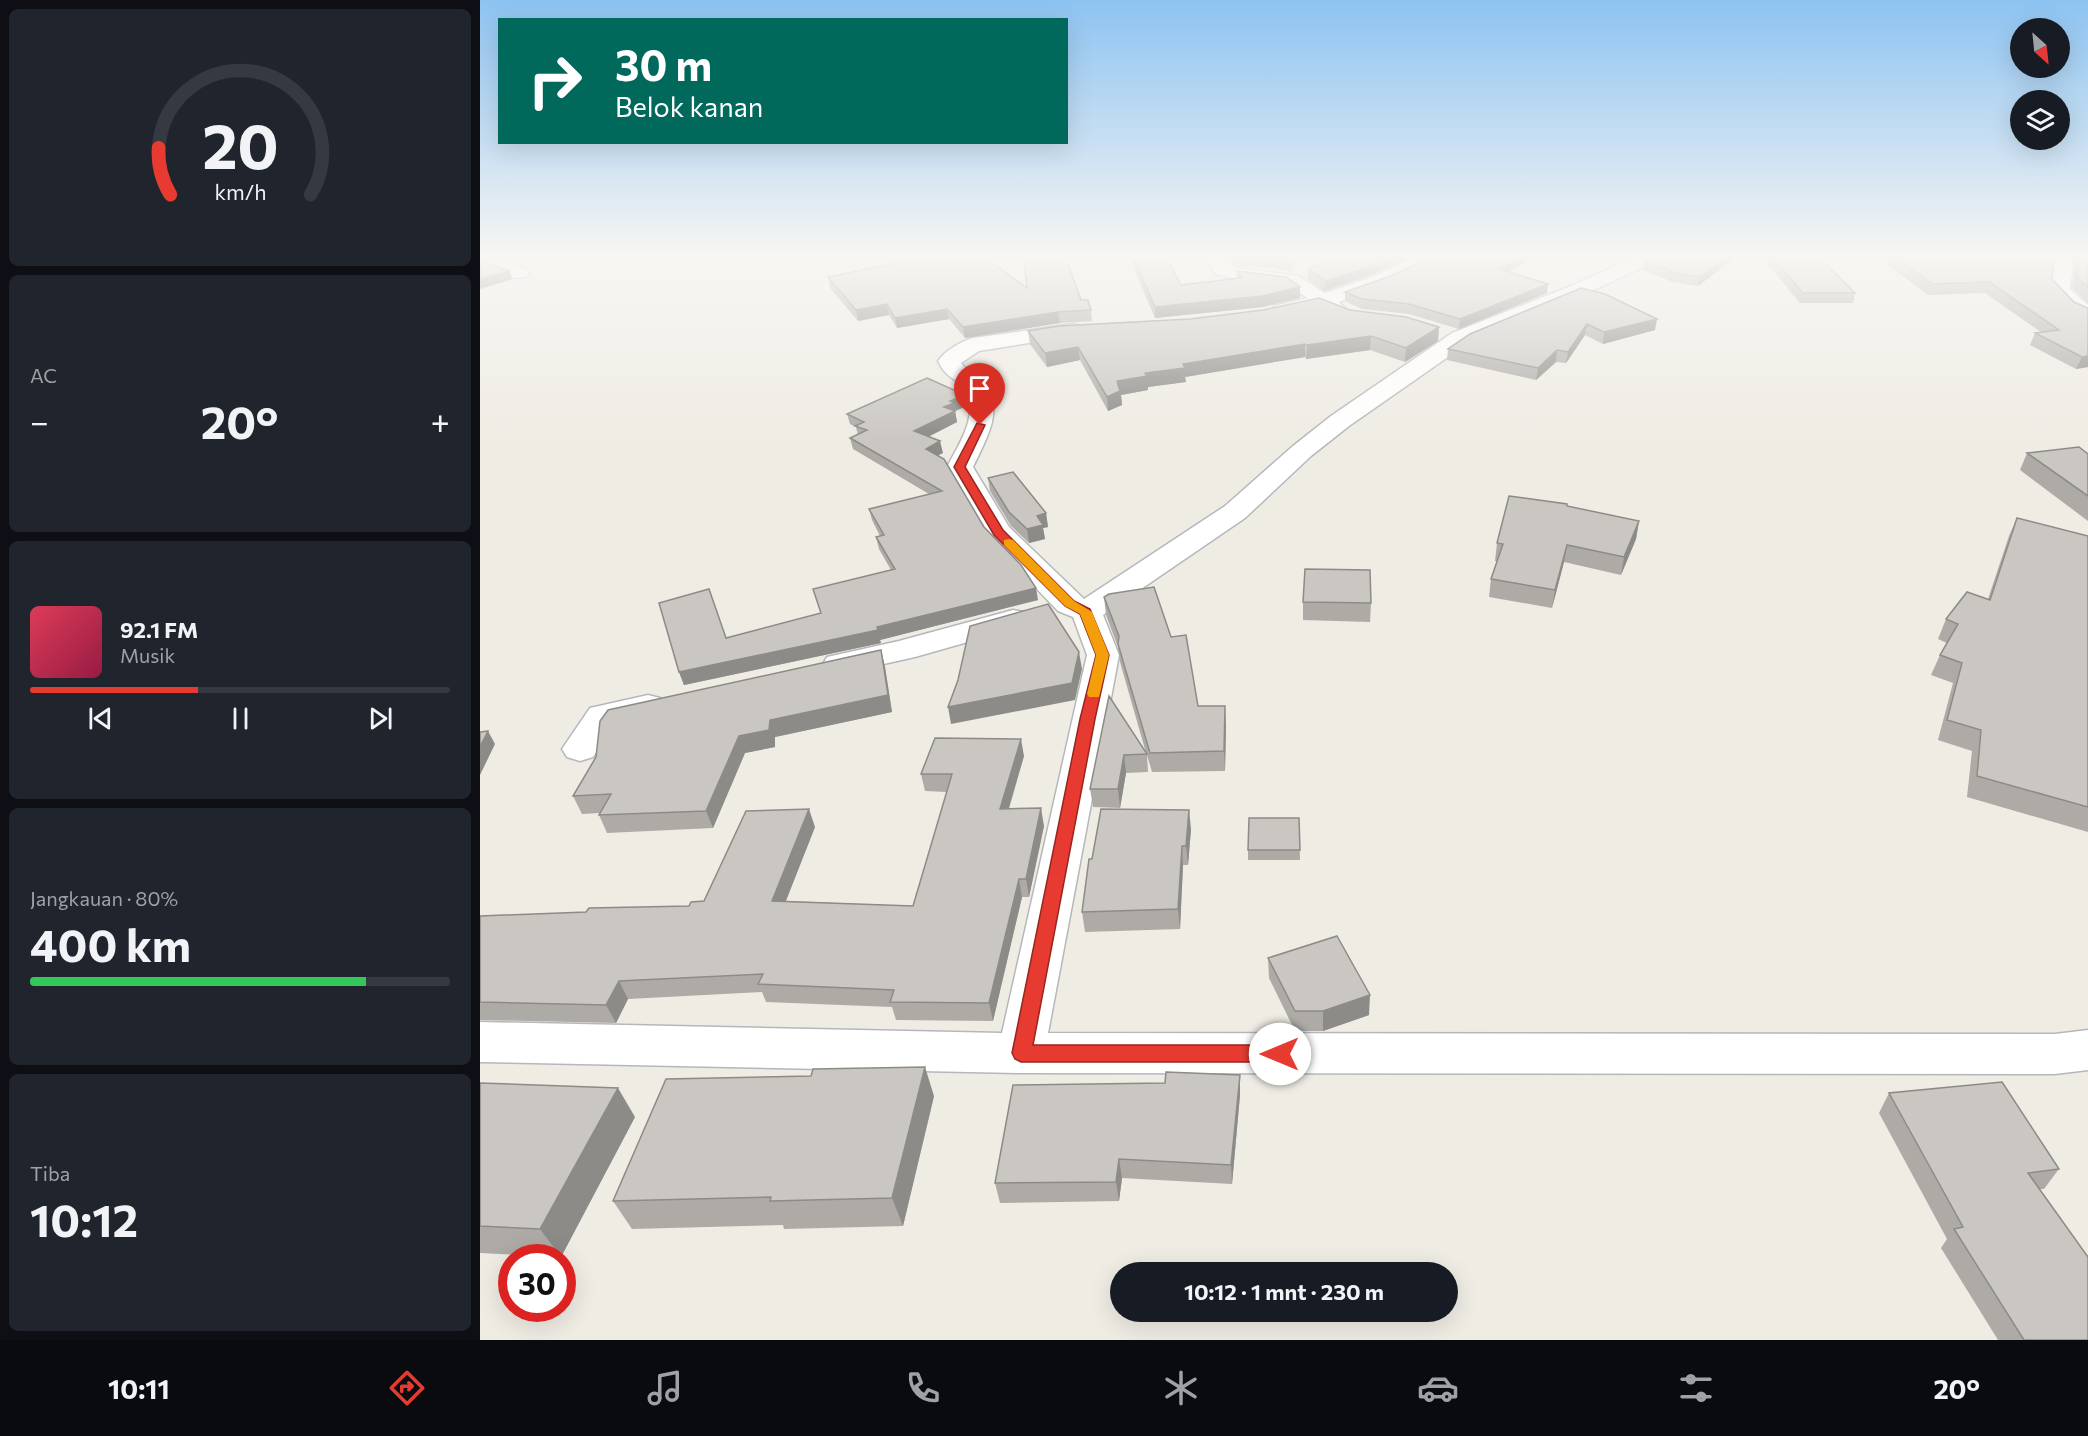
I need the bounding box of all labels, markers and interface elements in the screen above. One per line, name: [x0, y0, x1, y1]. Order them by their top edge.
north arrow: [2010, 18, 2070, 78]
map controls: [2010, 18, 2070, 150]
text: 30 m: [615, 38, 712, 90]
icon: right: [516, 42, 594, 120]
text: Belok kanan: [615, 90, 763, 123]
button: layers: [2010, 90, 2070, 150]
text: 20: [202, 106, 278, 182]
text: km/h: [214, 178, 266, 204]
text: AC: [30, 363, 57, 387]
pin: [954, 363, 1005, 425]
icon: arrive: [963, 372, 996, 405]
text: 20°: [201, 393, 279, 448]
text: −: [30, 400, 49, 441]
text: +: [431, 400, 450, 441]
text: 92.1 FM: [120, 616, 198, 643]
text: Musik: [120, 643, 175, 667]
icon: previous: [84, 702, 117, 735]
icon: pause: [224, 702, 257, 735]
icon: next: [364, 702, 397, 735]
text: Jangkauan · 80%: [30, 886, 178, 910]
text: 400 km: [30, 916, 191, 971]
position arrow: [1248, 1022, 1312, 1086]
text: Tiba: [30, 1161, 70, 1185]
text: 10:12: [30, 1191, 138, 1246]
speed limit sign: 30: [498, 1244, 576, 1322]
text: 10:12 · 1 mnt · 230 m: [1184, 1278, 1384, 1305]
icon: directions: [386, 1367, 428, 1409]
icon: music: [644, 1367, 686, 1409]
icon: phone: [902, 1367, 944, 1409]
icon: climate: [1160, 1367, 1202, 1409]
icon: car: [1417, 1367, 1459, 1409]
icon: filters: [1675, 1367, 1717, 1409]
text: 10:11: [108, 1372, 170, 1405]
text: 20°: [1933, 1372, 1980, 1405]

